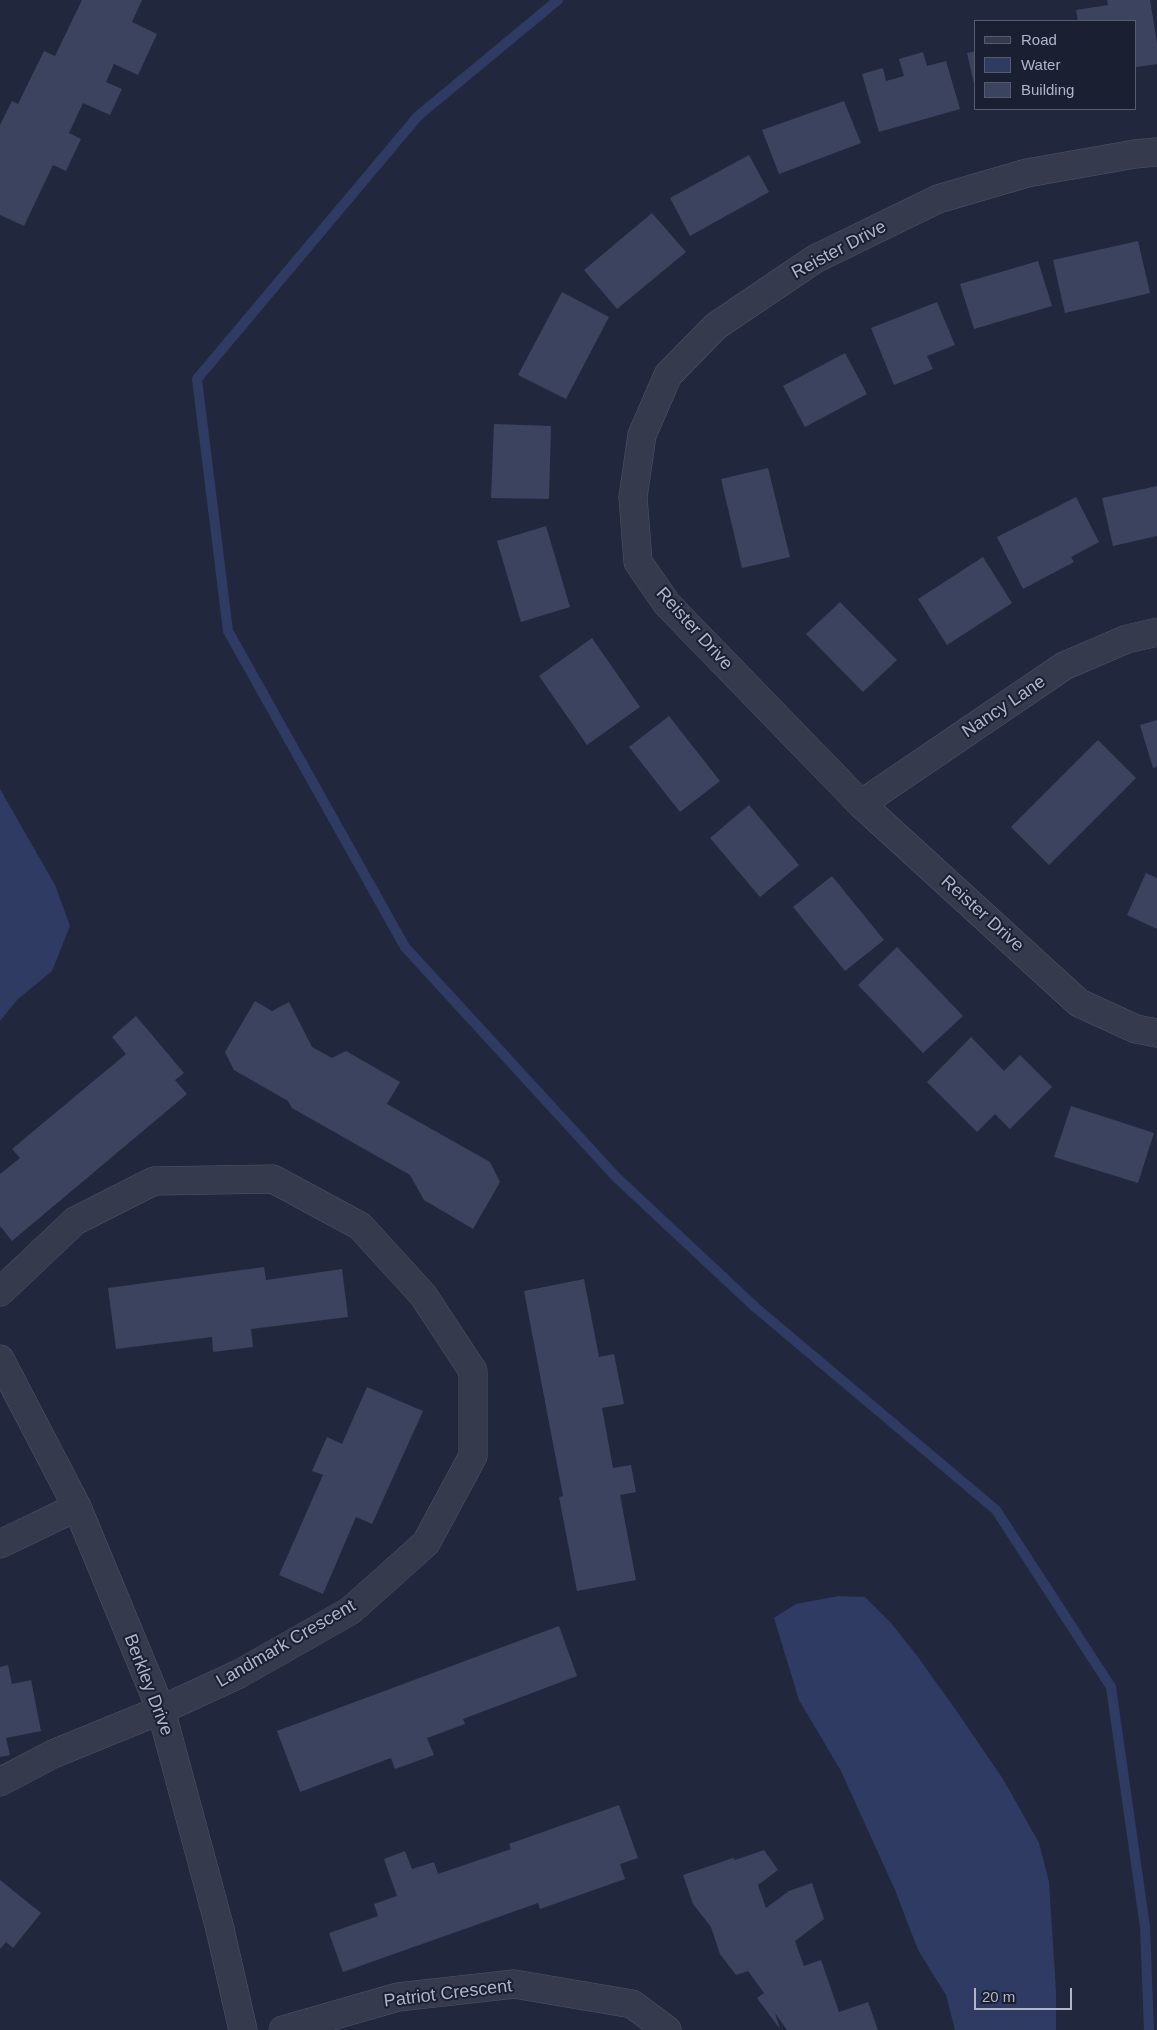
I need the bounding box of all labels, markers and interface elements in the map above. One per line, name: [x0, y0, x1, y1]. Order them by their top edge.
legend: [974, 20, 1137, 110]
text: Road: [1021, 31, 1057, 48]
text: Water: [1021, 56, 1060, 73]
text: Building: [1021, 81, 1074, 98]
street label: Reister Drive: [788, 216, 890, 284]
street label: Reister Drive: [651, 583, 737, 675]
street label: Nancy Lane: [958, 671, 1050, 743]
street label: Reister Drive: [936, 871, 1028, 957]
street label: Landmark Crescent: [213, 1595, 359, 1693]
street label: Berkley Drive: [119, 1631, 177, 1739]
street label: Patriot Crescent: [383, 1975, 513, 2013]
scale bar: [977, 1978, 1074, 2010]
text: 20 m: [982, 1988, 1015, 2005]

